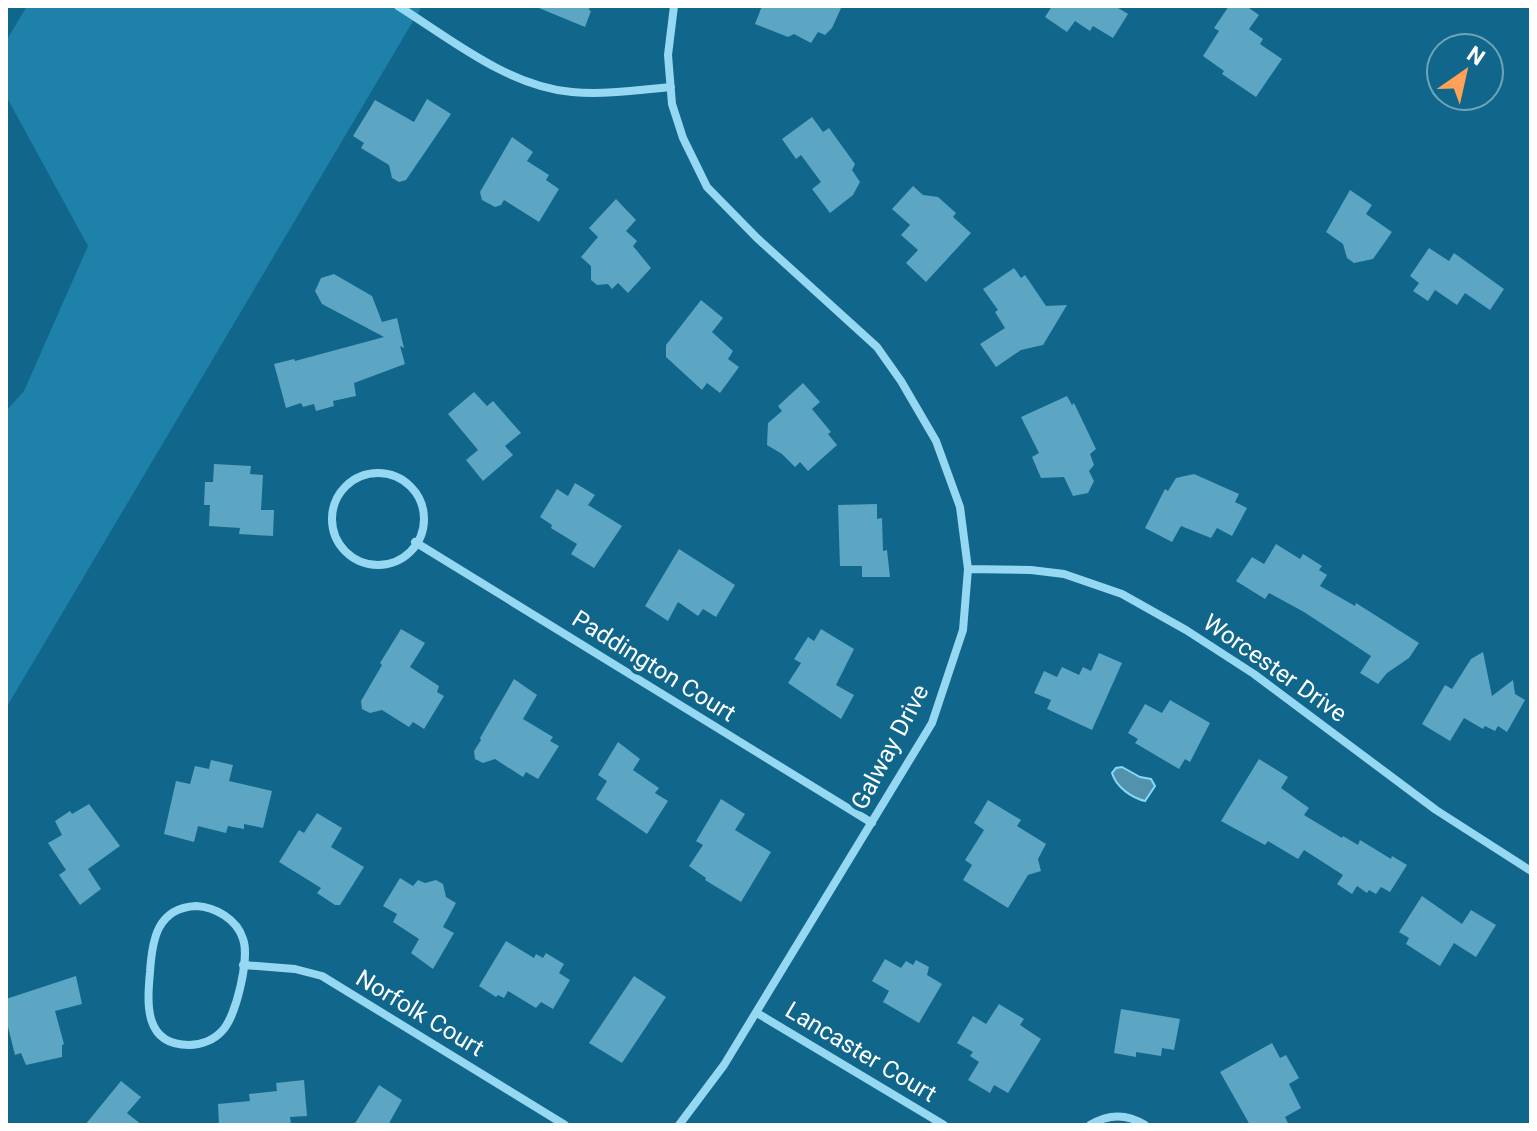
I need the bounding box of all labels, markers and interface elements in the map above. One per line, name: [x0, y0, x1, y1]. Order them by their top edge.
north arrow: [1425, 32, 1505, 112]
text: N: [1462, 41, 1489, 71]
street label: Paddington Court: [567, 604, 741, 728]
street label: Worcester Drive: [1198, 608, 1352, 728]
street label: Galway Drive: [845, 680, 935, 814]
street label: Norfolk Court: [351, 964, 489, 1062]
street label: Lancaster Court: [780, 996, 942, 1108]

